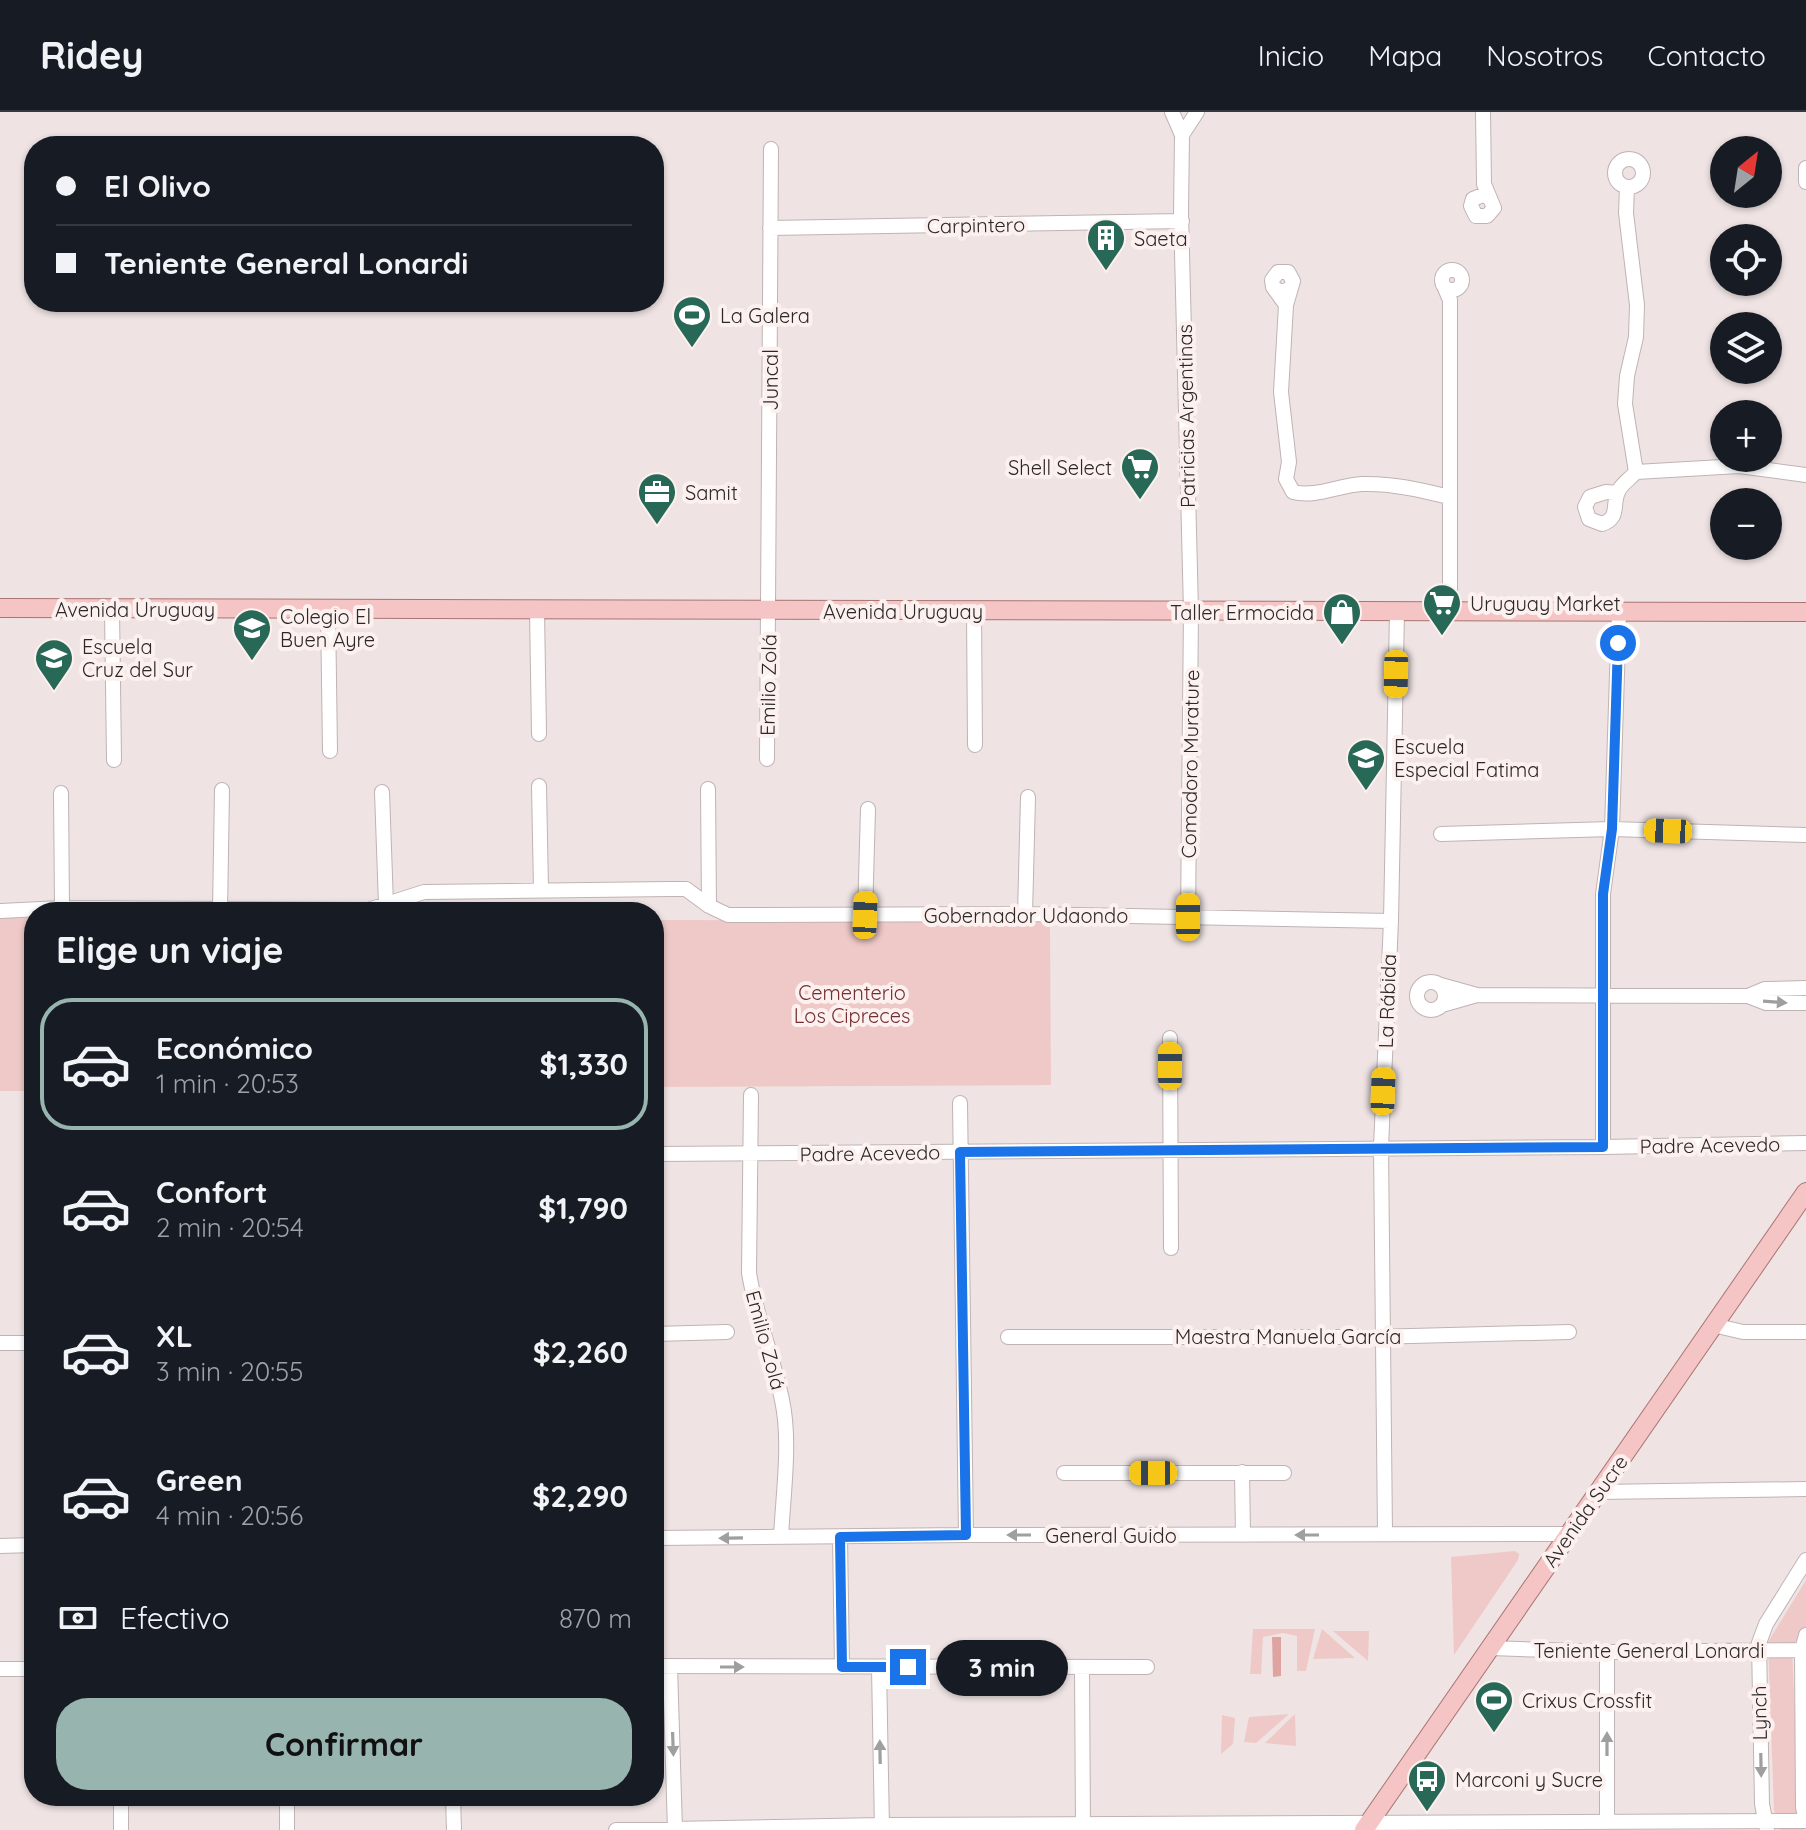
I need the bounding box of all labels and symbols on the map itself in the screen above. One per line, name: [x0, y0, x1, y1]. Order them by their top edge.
north arrow: [1710, 136, 1782, 208]
street label: Carpintero: [927, 212, 1025, 238]
building icon: Saeta: [1085, 217, 1127, 272]
place label: Saeta: [1134, 226, 1188, 251]
sports icon: La Galera: [671, 294, 713, 349]
place label: La Galera: [720, 303, 810, 328]
street label: Patricias Argentinas: [1172, 324, 1200, 508]
street label: Juncal: [758, 349, 783, 411]
supermarket icon: Shell Select: [1119, 446, 1161, 501]
place label: Shell Select: [1008, 455, 1112, 480]
office icon: Samit: [636, 471, 678, 526]
place label: Samit: [685, 480, 738, 505]
supermarket icon: Uruguay Market: [1421, 582, 1463, 637]
shop icon: Taller Ermocida: [1321, 591, 1363, 646]
place label: Uruguay Market: [1470, 591, 1621, 616]
street label: Avenida Uruguay: [55, 597, 215, 622]
street label: Avenida Uruguay: [823, 599, 983, 624]
place label: Taller Ermocida: [1170, 600, 1314, 625]
place label: Colegio El Buen Ayre: [280, 604, 375, 652]
school or university icon: Colegio El Buen Ayre: [231, 607, 273, 662]
route start: [1600, 625, 1636, 661]
place label: Escuela Cruz del Sur: [82, 634, 193, 682]
street label: Emilio Zolá: [755, 634, 781, 736]
school or university icon: Escuela Cruz del Sur: [33, 637, 75, 692]
car: [1384, 650, 1408, 698]
street label: Comodoro Murature: [1176, 669, 1204, 859]
place label: Escuela Especial Fatima: [1394, 734, 1539, 782]
school or university icon: Escuela Especial Fatima: [1345, 737, 1387, 792]
car: [1644, 818, 1692, 844]
car: [852, 891, 878, 939]
car: [1176, 893, 1200, 941]
street label: Gobernador Udaondo: [924, 903, 1128, 928]
street label: La Rábida: [1373, 953, 1401, 1049]
park label: Cementerio Los Cipreces: [794, 980, 910, 1028]
one-way arrow: [1763, 996, 1788, 1009]
car: [1158, 1042, 1182, 1090]
car: [1370, 1067, 1396, 1115]
street label: Padre Acevedo: [1640, 1131, 1780, 1159]
street label: Padre Acevedo: [800, 1139, 940, 1167]
street label: Emilio Zolá: [741, 1288, 791, 1392]
street label: Maestra Manuela García: [1175, 1324, 1401, 1349]
street label: Avenida Sucre: [1537, 1450, 1633, 1572]
car: [1129, 1461, 1177, 1485]
street label: General Guido: [1045, 1523, 1177, 1548]
one-way arrow: [1006, 1529, 1031, 1541]
one-way arrow: [1294, 1529, 1319, 1541]
one-way arrow: [718, 1532, 743, 1544]
street label: Teniente General Lonardi: [1534, 1638, 1764, 1663]
callout: 3 min: [936, 1639, 1068, 1695]
route end: [890, 1649, 926, 1685]
one-way arrow: [720, 1661, 745, 1673]
sports icon: Crixus Crossfit: [1473, 1679, 1515, 1734]
street label: Lynch: [1746, 1685, 1772, 1741]
place label: Crixus Crossfit: [1522, 1688, 1652, 1713]
one-way arrow: [1601, 1731, 1613, 1756]
one-way arrow: [666, 1732, 679, 1757]
one-way arrow: [874, 1739, 887, 1764]
one-way arrow: [1754, 1753, 1767, 1778]
bus stop icon: Marconi y Sucre: [1406, 1758, 1448, 1813]
place label: Marconi y Sucre: [1455, 1767, 1603, 1792]

